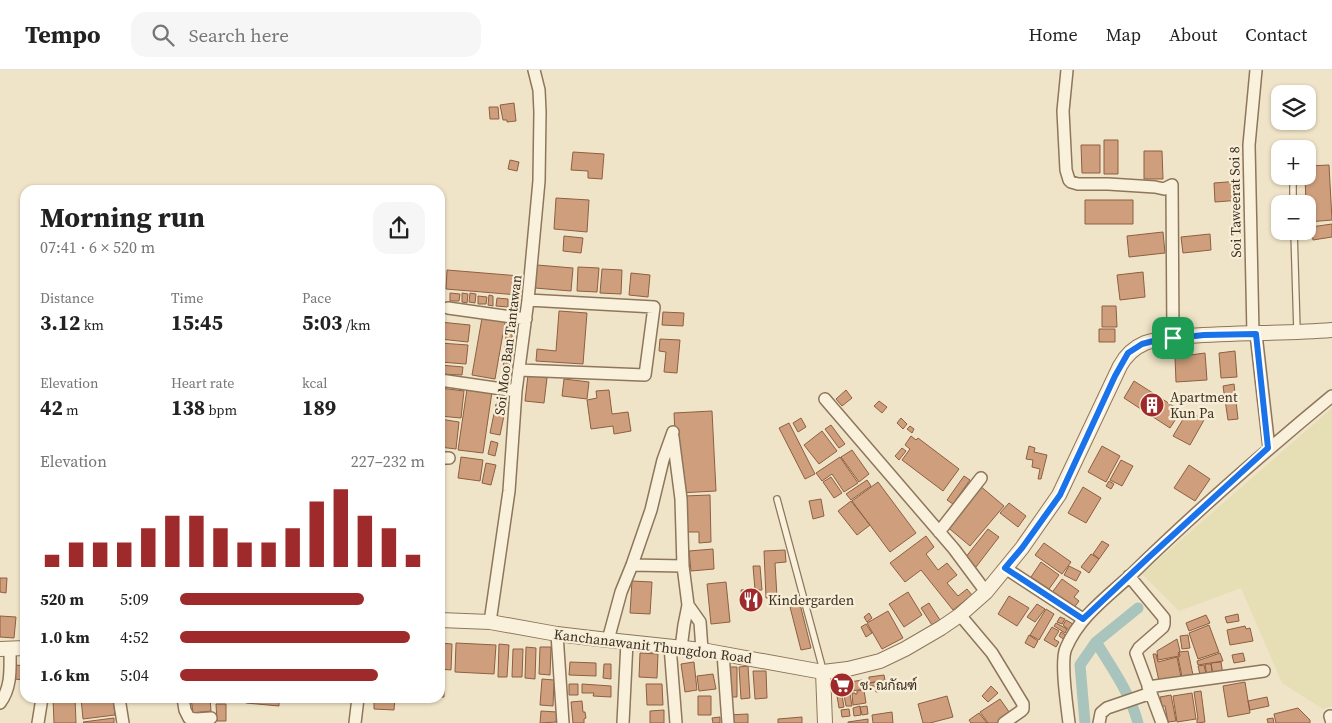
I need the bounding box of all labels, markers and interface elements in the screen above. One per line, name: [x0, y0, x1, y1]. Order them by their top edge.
search box: [131, 12, 481, 57]
text: Tempo: [25, 18, 101, 51]
icon: search: [149, 21, 177, 49]
text: Search here: [189, 22, 289, 48]
text: Home: [1029, 22, 1078, 47]
text: Map: [1106, 22, 1141, 47]
text: About: [1169, 22, 1217, 47]
text: Contact: [1245, 22, 1307, 47]
map controls: [1271, 85, 1316, 240]
button: layers: [1271, 85, 1316, 130]
button: +: [1271, 140, 1316, 185]
street label: Soi Taweerat Soi 8: [1224, 146, 1246, 258]
button: −: [1271, 195, 1316, 240]
text: Morning run: [40, 198, 205, 236]
button: share: [373, 202, 425, 254]
text: 07:41 · 6 × 520 m: [40, 236, 155, 258]
street label: Soi Moo Ban Tantawan: [489, 273, 527, 416]
text: Distance: [40, 288, 94, 308]
text: Time: [171, 288, 203, 308]
text: Pace: [302, 288, 331, 308]
text: 3.12: [40, 308, 80, 337]
text: 15:45: [171, 308, 223, 337]
text: 5:03: [302, 308, 342, 337]
text: km: [80, 315, 104, 335]
text: /km: [342, 315, 371, 335]
pin: [1152, 317, 1194, 359]
icon: arrive: [1159, 324, 1187, 352]
text: Elevation: [40, 373, 98, 393]
text: Heart rate: [171, 373, 234, 393]
text: kcal: [302, 373, 328, 393]
place label: Apartment Kun Pa: [1170, 387, 1238, 423]
building icon: Apartment Kun Pa: [1139, 392, 1165, 418]
text: 42: [40, 393, 63, 422]
text: 138: [171, 393, 205, 422]
text: 189: [302, 393, 336, 422]
text: m: [63, 400, 79, 420]
text: bpm: [205, 400, 237, 420]
text: Elevation: [40, 450, 107, 472]
text: 227–232 m: [351, 450, 425, 472]
restaurant icon: Kindergarden: [738, 587, 764, 613]
text: 520 m: [40, 588, 84, 610]
text: 5:09: [120, 588, 149, 610]
place label: Kindergarden: [768, 590, 855, 610]
street label: Kanchanawanit Thungdon Road: [553, 624, 753, 668]
text: 1.0 km: [40, 626, 90, 648]
text: 4:52: [120, 626, 149, 648]
text: 1.6 km: [40, 664, 90, 686]
text: 5:04: [120, 664, 149, 686]
supermarket icon: ช. ณกัณฑ์: [829, 672, 855, 698]
place label: ช. ณกัณฑ์: [860, 675, 917, 695]

